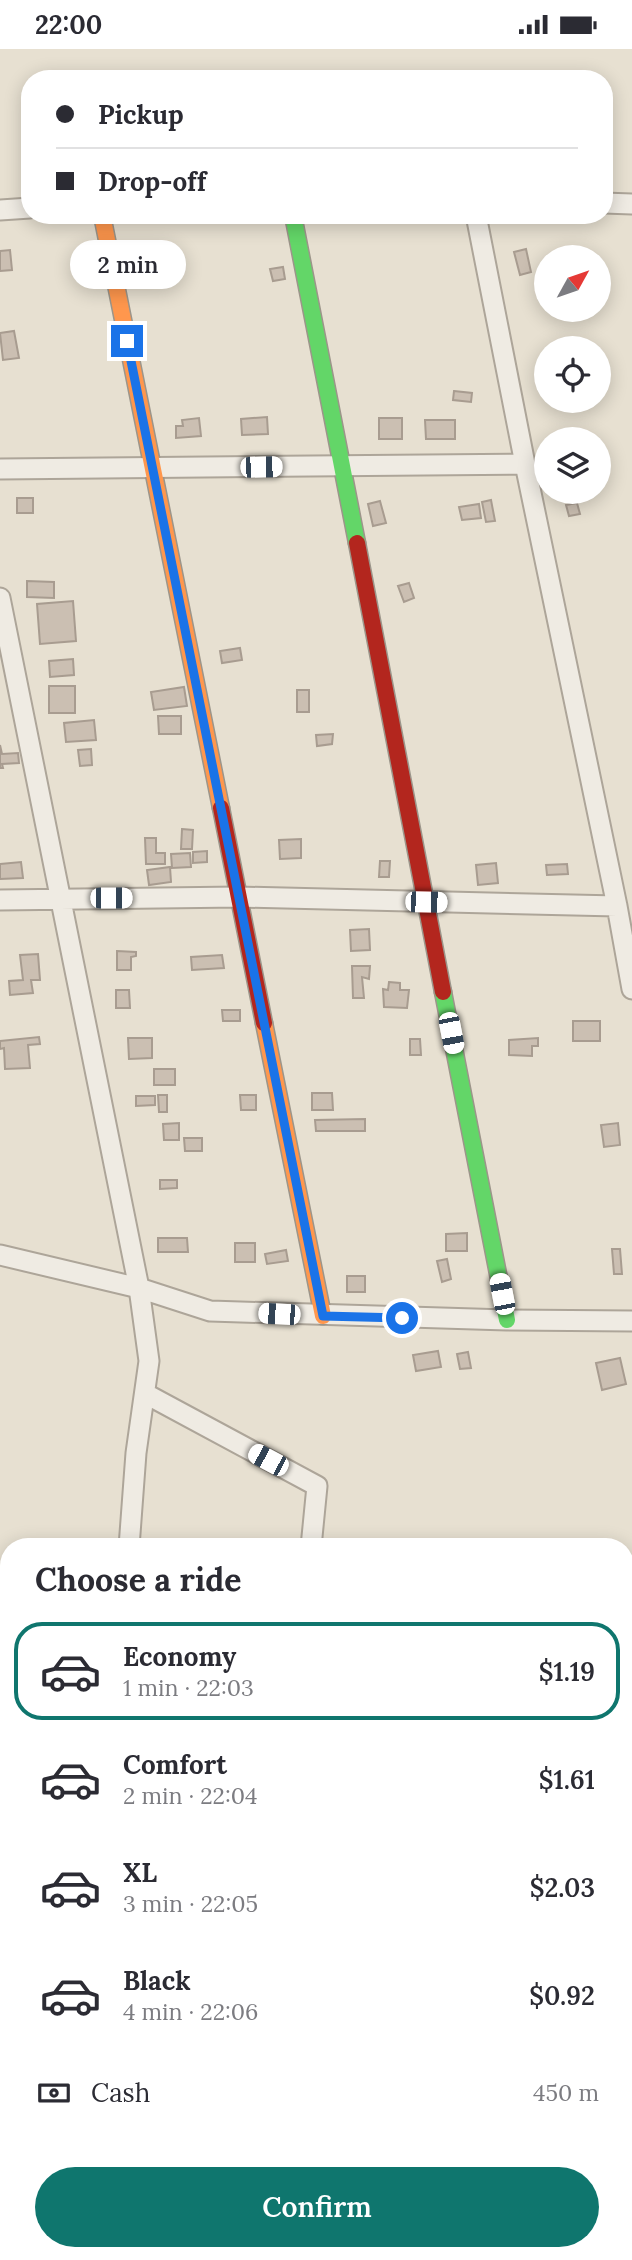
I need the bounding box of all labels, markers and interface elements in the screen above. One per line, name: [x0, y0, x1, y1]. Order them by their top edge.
text: 22:00: [35, 8, 102, 41]
text: Pickup: [98, 98, 184, 131]
text: Drop-off: [98, 165, 206, 198]
callout: 2 min: [69, 239, 185, 289]
north arrow: [534, 245, 611, 322]
map controls: [534, 245, 611, 504]
text: 2 min: [98, 250, 158, 279]
route end: [111, 325, 143, 357]
button: locate: [534, 336, 611, 413]
button: layers: [534, 427, 611, 504]
car: [240, 456, 283, 478]
car: [91, 888, 133, 909]
car: [405, 891, 448, 913]
car: [437, 1010, 466, 1056]
car: [488, 1271, 517, 1317]
car: [258, 1302, 301, 1326]
route start: [386, 1302, 418, 1334]
car: [245, 1441, 292, 1479]
text: Choose a ride: [35, 1559, 242, 1600]
icon: car: [39, 1640, 102, 1703]
text: Economy: [123, 1640, 236, 1673]
text: $1.19: [539, 1655, 595, 1688]
text: 1 min · 22:03: [123, 1673, 254, 1702]
icon: car: [39, 1748, 102, 1811]
text: Comfort: [123, 1748, 227, 1781]
text: $1.61: [539, 1763, 595, 1796]
text: 2 min · 22:04: [123, 1781, 257, 1810]
icon: car: [39, 1856, 102, 1919]
text: XL: [123, 1856, 157, 1889]
text: $2.03: [530, 1871, 595, 1904]
text: 3 min · 22:05: [123, 1889, 258, 1918]
icon: car: [39, 1964, 102, 2027]
text: Black: [123, 1964, 191, 1997]
text: $0.92: [529, 1979, 595, 2012]
text: 4 min · 22:06: [123, 1997, 258, 2026]
icon: cash: [35, 2074, 73, 2112]
text: Cash: [91, 2076, 150, 2109]
text: 450 m: [533, 2078, 599, 2107]
button: Confirm: [35, 2167, 599, 2247]

